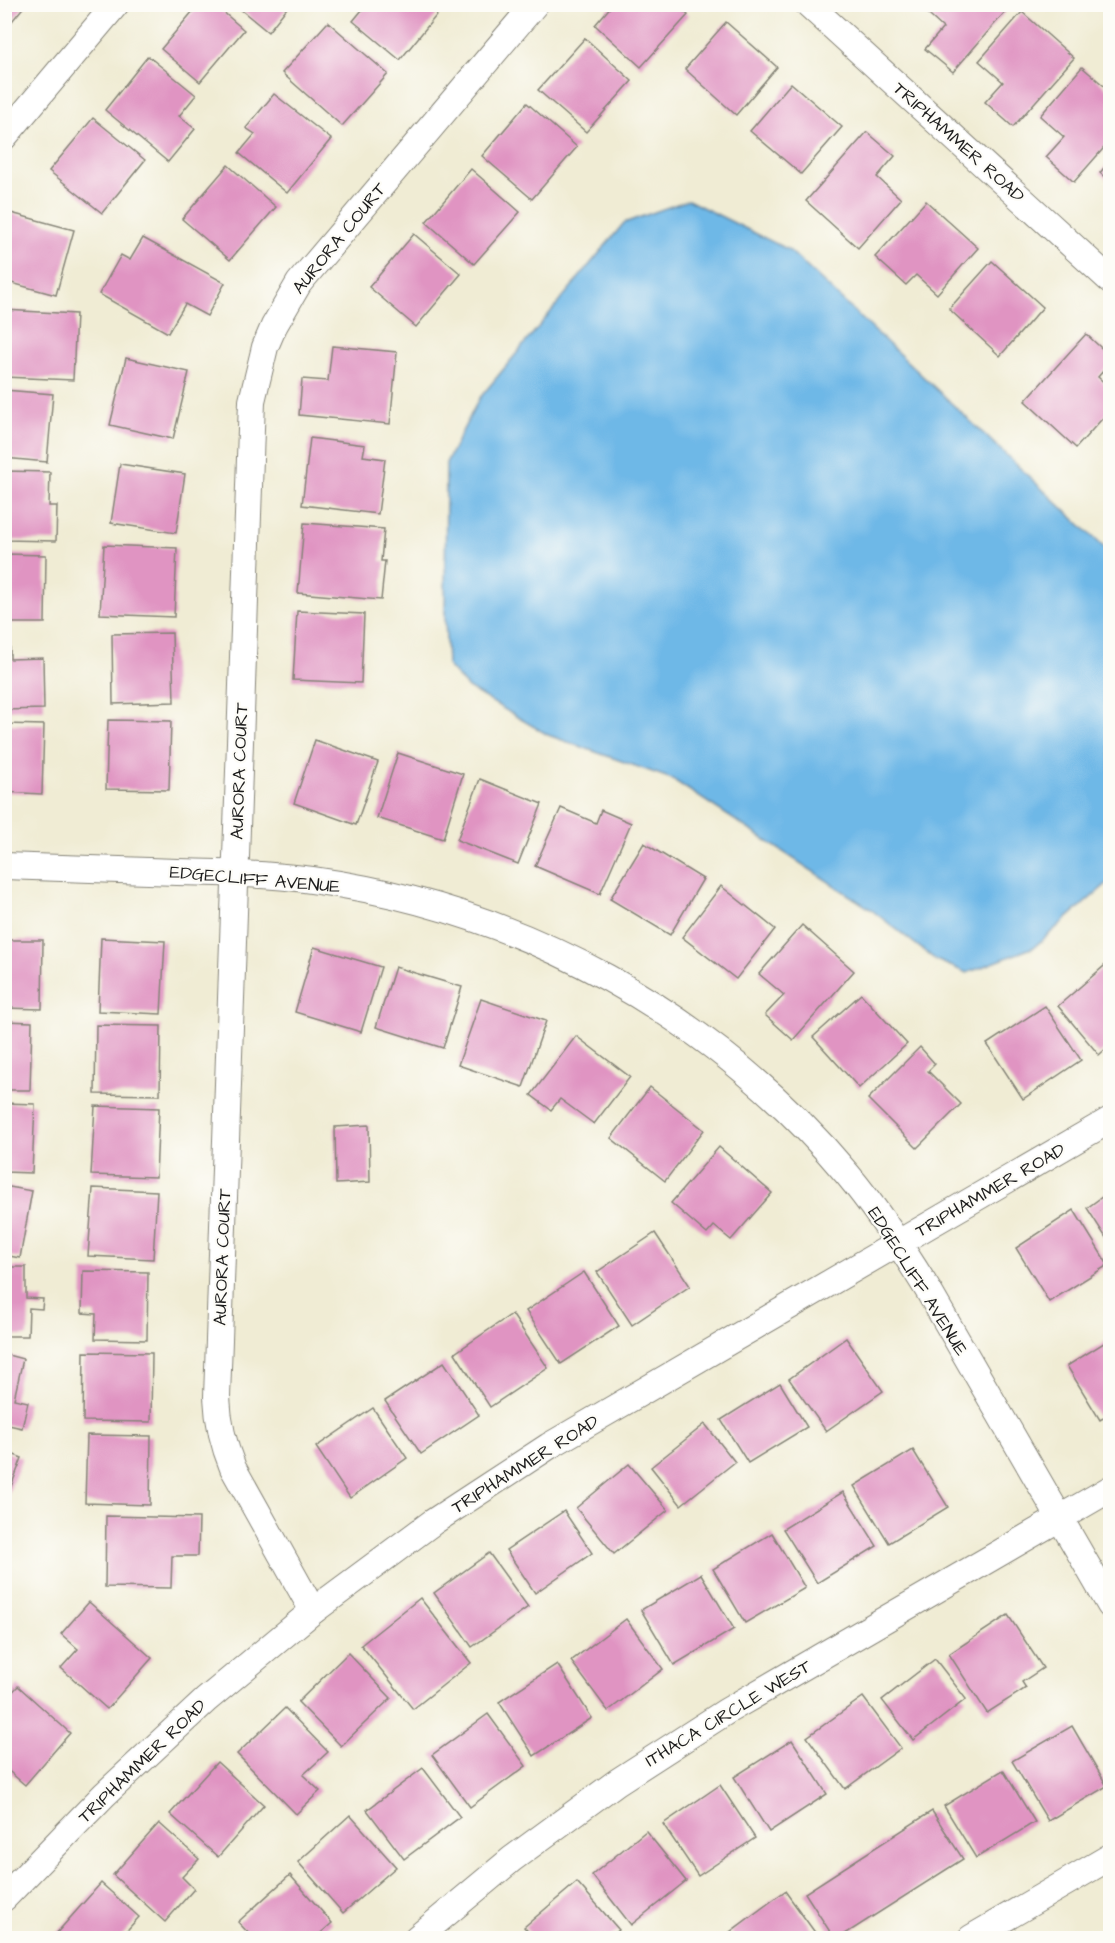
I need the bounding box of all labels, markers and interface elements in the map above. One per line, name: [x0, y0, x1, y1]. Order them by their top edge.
street label: TRIPHAMMER ROAD: [887, 76, 1030, 209]
street label: AURORA COURT: [287, 177, 393, 299]
street label: AURORA COURT: [225, 701, 254, 840]
street label: EDGECLIFF AVENUE: [169, 860, 342, 899]
street label: TRIPHAMMER ROAD: [911, 1137, 1070, 1244]
street label: AURORA COURT: [208, 1187, 237, 1326]
street label: EDGECLIFF AVENUE: [862, 1202, 974, 1361]
street label: TRIPHAMMER ROAD: [447, 1409, 604, 1520]
street label: ITHACA CIRCLE WEST: [641, 1653, 817, 1773]
street label: TRIPHAMMER ROAD: [73, 1693, 212, 1829]

